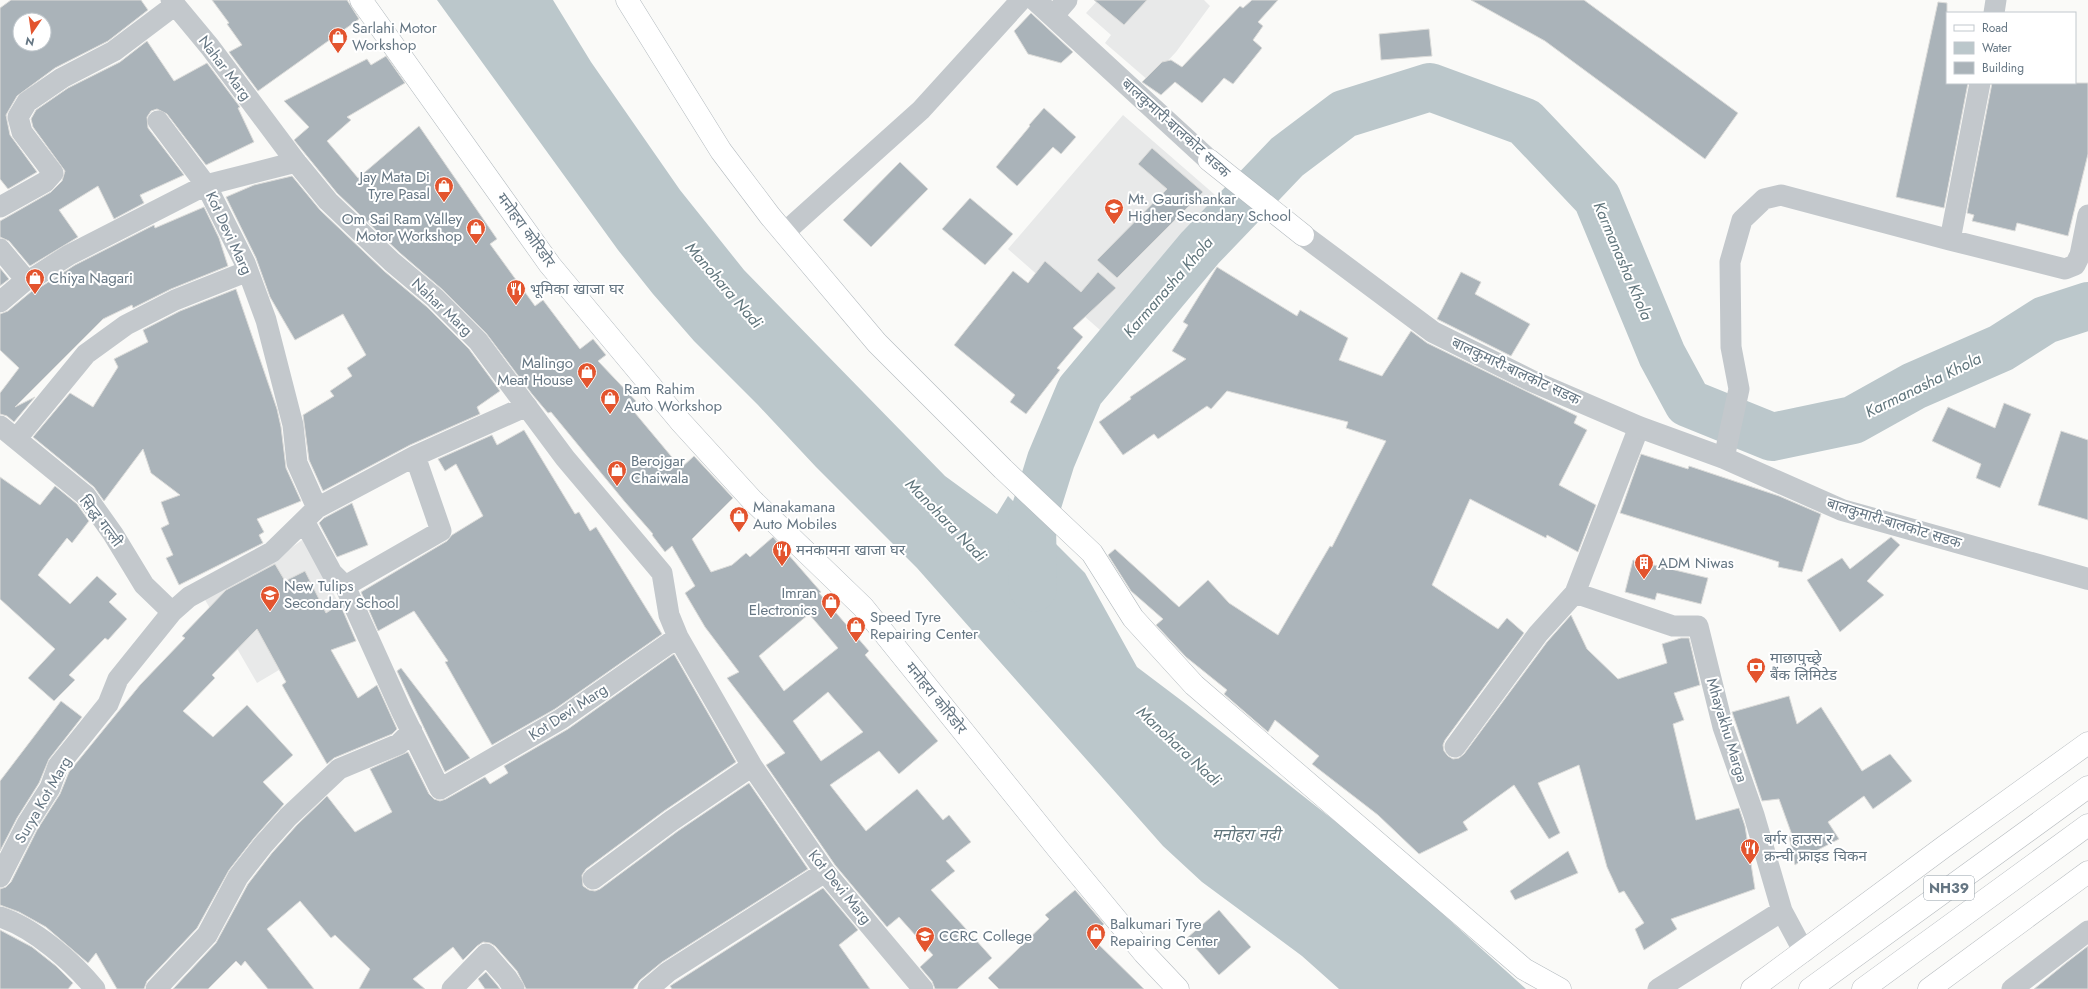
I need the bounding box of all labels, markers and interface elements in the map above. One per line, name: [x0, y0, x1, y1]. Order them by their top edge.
north arrow: [12, 12, 52, 52]
legend: [1946, 12, 2076, 84]
place label: Sarlahi Motor Workshop: [352, 17, 438, 56]
text: Road: [1982, 19, 2008, 37]
shop icon: Sarlahi Motor Workshop: [327, 26, 349, 54]
street label: Nahar Marg: [193, 31, 257, 105]
text: N: [24, 33, 36, 51]
text: Water: [1982, 39, 2013, 57]
text: Building: [1982, 59, 2024, 77]
street label: बालकुमारी-बालकोट सडक: [1117, 73, 1236, 183]
place label: Jay Mata Di Tyre Pasal: [357, 166, 430, 205]
shop icon: Jay Mata Di Tyre Pasal: [433, 175, 455, 203]
street label: Kot Devi Marg: [200, 188, 258, 278]
street label: मनोहरा कोरिडोर: [491, 188, 561, 272]
place label: Mt. Gaurishankar Higher Secondary School: [1128, 188, 1291, 227]
school or university icon: Mt. Gaurishankar Higher Secondary School: [1103, 197, 1125, 225]
water label: Karmanasha Khola: [1588, 198, 1658, 324]
place label: Om Sai Ram Valley Motor Workshop: [342, 208, 462, 247]
shop icon: Om Sai Ram Valley Motor Workshop: [465, 217, 487, 245]
water label: Karmanasha Khola: [1118, 232, 1218, 342]
water label: Manohara Nadi: [680, 237, 769, 334]
shop icon: Chiya Nagari: [24, 267, 46, 295]
place label: Chiya Nagari: [49, 267, 133, 289]
street label: Nahar Marg: [407, 273, 477, 341]
restaurant icon: भूमिका खाजा घर: [505, 278, 527, 306]
place label: भूमिका खाजा घर: [530, 278, 625, 300]
street label: बालकुमारी-बालकोट सडक: [1448, 331, 1584, 411]
water label: Karmanasha Khola: [1861, 347, 1985, 423]
place label: Malingo Meat House: [497, 352, 573, 391]
shop icon: Malingo Meat House: [576, 361, 598, 389]
place label: Ram Rahim Auto Workshop: [624, 378, 722, 417]
shop icon: Ram Rahim Auto Workshop: [599, 387, 621, 415]
place label: Berojgar Chaiwala: [631, 450, 688, 489]
shop icon: Berojgar Chaiwala: [606, 459, 628, 487]
water label: Manohara Nadi: [900, 473, 992, 567]
street label: सिद्ध गल्ली: [74, 491, 128, 552]
street label: बालकुमारी-बालकोट सडक: [1824, 492, 1965, 554]
place label: Manakamana Auto Mobiles: [753, 496, 837, 535]
shop icon: Manakamana Auto Mobiles: [728, 505, 750, 533]
restaurant icon: मनकामना खाजा घर: [771, 539, 793, 567]
place label: मनकामना खाजा घर: [796, 539, 906, 561]
building icon: ADM Niwas: [1633, 552, 1655, 580]
place label: ADM Niwas: [1658, 552, 1734, 574]
place label: New Tulips Secondary School: [284, 575, 399, 614]
place label: Imran Electronics: [749, 582, 817, 621]
school or university icon: New Tulips Secondary School: [259, 584, 281, 612]
shop icon: Imran Electronics: [820, 591, 842, 619]
place label: Speed Tyre Repairing Center: [870, 606, 979, 645]
shop icon: Speed Tyre Repairing Center: [845, 615, 867, 643]
place label: माछापुच्छ्रे बैंक लिमिटेड: [1770, 647, 1838, 686]
bank icon: माछापुच्छ्रे बैंक लिमिटेड: [1745, 656, 1767, 684]
street label: मनोहरा कोरिडोर: [900, 657, 973, 739]
street label: Mhayakhu Marga: [1701, 675, 1753, 785]
street label: Kot Devi Marg: [524, 678, 612, 746]
water label: Manohara Nadi: [1132, 701, 1227, 792]
street label: Surya Kot Marg: [9, 752, 77, 848]
water label: मनोहरा नदी: [1212, 823, 1283, 846]
place label: बर्गर हाउस र क्रन्ची फ्राइड चिकन: [1764, 828, 1867, 867]
restaurant icon: बर्गर हाउस र क्रन्ची फ्राइड चिकन: [1739, 837, 1761, 865]
street label: Kot Devi Marg: [803, 845, 877, 929]
road number: NH39: [1924, 876, 1974, 900]
place label: Balkumari Tyre Repairing Center: [1110, 913, 1219, 952]
shop icon: Balkumari Tyre Repairing Center: [1085, 922, 1107, 950]
school or university icon: CCRC College: [914, 925, 936, 953]
place label: CCRC College: [939, 925, 1032, 947]

